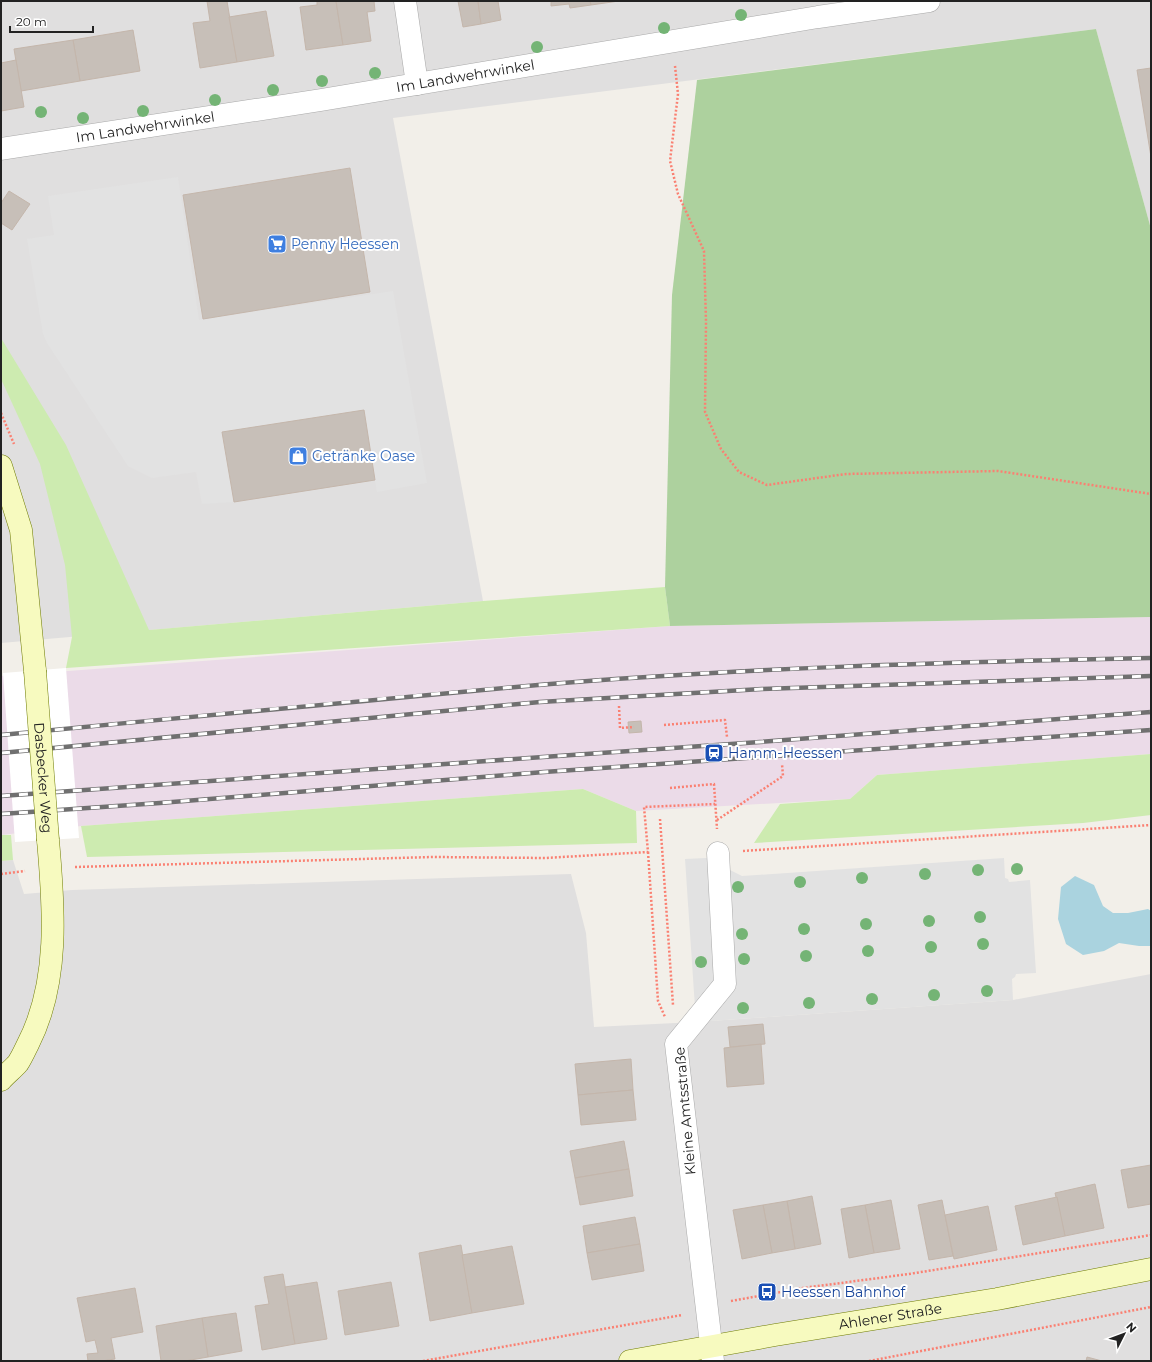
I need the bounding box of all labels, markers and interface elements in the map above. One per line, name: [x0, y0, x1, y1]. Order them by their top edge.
scale bar: [10, 8, 93, 34]
text: 20 m: [16, 14, 47, 29]
street label: Im Landwehrwinkel: [395, 55, 536, 96]
street label: Im Landwehrwinkel: [75, 107, 216, 146]
supermarket icon: Penny Heessen: [266, 233, 288, 255]
place label: Penny Heessen: [291, 235, 399, 253]
shop icon: Getränke Oase: [287, 445, 309, 467]
place label: Getränke Oase: [312, 447, 415, 465]
street label: Dasbecker Weg: [30, 722, 56, 834]
station icon: Hamm-Heessen: [703, 742, 725, 764]
place label: Hamm-Heessen: [728, 744, 843, 762]
street label: Kleine Amtsstraße: [670, 1046, 700, 1176]
bus stop icon: Heessen Bahnhof: [756, 1281, 778, 1303]
place label: Heessen Bahnhof: [781, 1283, 907, 1301]
street label: Ahlener Straße: [837, 1299, 943, 1334]
north arrow: [1104, 1314, 1144, 1354]
text: N: [1123, 1319, 1140, 1335]

